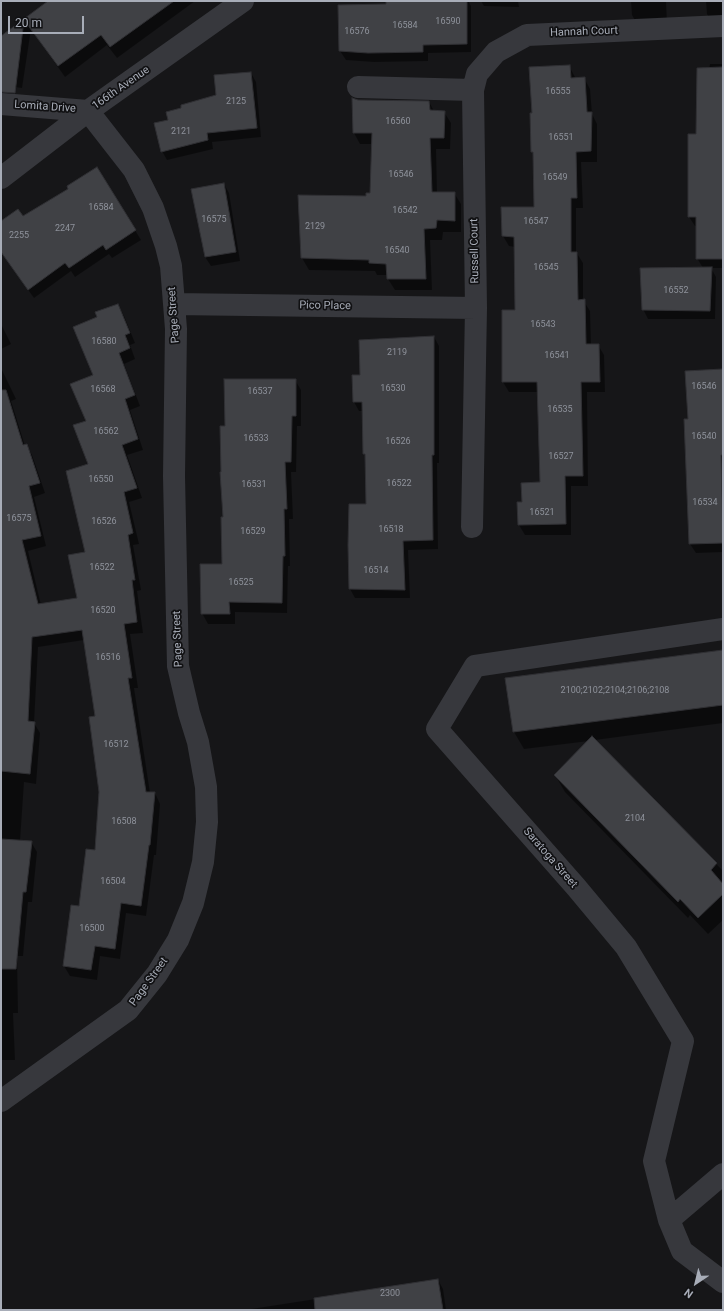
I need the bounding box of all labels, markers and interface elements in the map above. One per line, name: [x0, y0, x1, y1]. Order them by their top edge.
scale bar: [10, 8, 86, 34]
text: 20 m: [15, 16, 42, 30]
house number: 16590: [435, 17, 461, 27]
house number: 16584: [392, 21, 418, 31]
street label: Hannah Court: [550, 24, 618, 40]
house number: 16576: [344, 27, 370, 37]
street label: 166th Avenue: [90, 63, 152, 113]
house number: 16555: [545, 87, 571, 97]
house number: 2125: [226, 97, 246, 107]
street label: Lomita Drive: [14, 98, 76, 116]
house number: 16560: [385, 117, 411, 127]
house number: 2121: [171, 127, 191, 137]
house number: 16551: [548, 133, 574, 143]
house number: 16546: [388, 170, 414, 180]
house number: 16549: [542, 173, 568, 183]
house number: 16584: [88, 203, 114, 213]
house number: 16542: [392, 206, 418, 216]
house number: 16575: [201, 215, 227, 225]
house number: 16547: [523, 217, 549, 227]
street label: Russell Court: [468, 218, 482, 284]
house number: 2129: [305, 222, 325, 232]
house number: 2247: [55, 224, 75, 234]
house number: 2255: [9, 231, 29, 241]
house number: 16540: [384, 246, 410, 256]
house number: 16545: [533, 263, 559, 273]
street label: Page Street: [165, 286, 183, 344]
house number: 16552: [663, 286, 689, 296]
street label: Pico Place: [299, 299, 351, 313]
house number: 16543: [530, 320, 556, 330]
house number: 16580: [91, 337, 117, 347]
house number: 2119: [387, 348, 407, 358]
house number: 16541: [544, 351, 570, 361]
house number: 16546: [691, 382, 717, 392]
house number: 16530: [380, 384, 406, 394]
house number: 16568: [90, 385, 116, 395]
house number: 16537: [247, 387, 273, 397]
house number: 16535: [547, 405, 573, 415]
house number: 16562: [93, 427, 119, 437]
house number: 16540: [691, 432, 717, 442]
house number: 16533: [243, 434, 269, 444]
house number: 16526: [385, 437, 411, 447]
house number: 16527: [548, 452, 574, 462]
house number: 16550: [88, 475, 114, 485]
house number: 16522: [386, 479, 412, 489]
house number: 16531: [241, 480, 267, 490]
house number: 16534: [692, 498, 718, 508]
house number: 16521: [529, 508, 555, 518]
house number: 16575: [6, 514, 32, 524]
house number: 16526: [91, 517, 117, 527]
house number: 16518: [378, 525, 404, 535]
house number: 16529: [240, 527, 266, 537]
house number: 16522: [89, 563, 115, 573]
house number: 16514: [363, 566, 389, 576]
house number: 16525: [228, 578, 254, 588]
house number: 16520: [90, 606, 116, 616]
street label: Page Street: [170, 610, 186, 668]
house number: 16516: [95, 653, 121, 663]
house number: 2100;2102;2104;2106;2108: [561, 686, 669, 696]
house number: 16512: [103, 740, 129, 750]
house number: 2104: [625, 814, 645, 824]
house number: 16508: [111, 817, 137, 827]
street label: Saratoga Street: [520, 825, 580, 891]
house number: 16504: [100, 877, 126, 887]
house number: 16500: [79, 924, 105, 934]
street label: Page Street: [127, 955, 171, 1009]
north arrow: [676, 1263, 716, 1303]
text: N: [682, 1286, 696, 1301]
house number: 2300: [380, 1289, 400, 1299]

